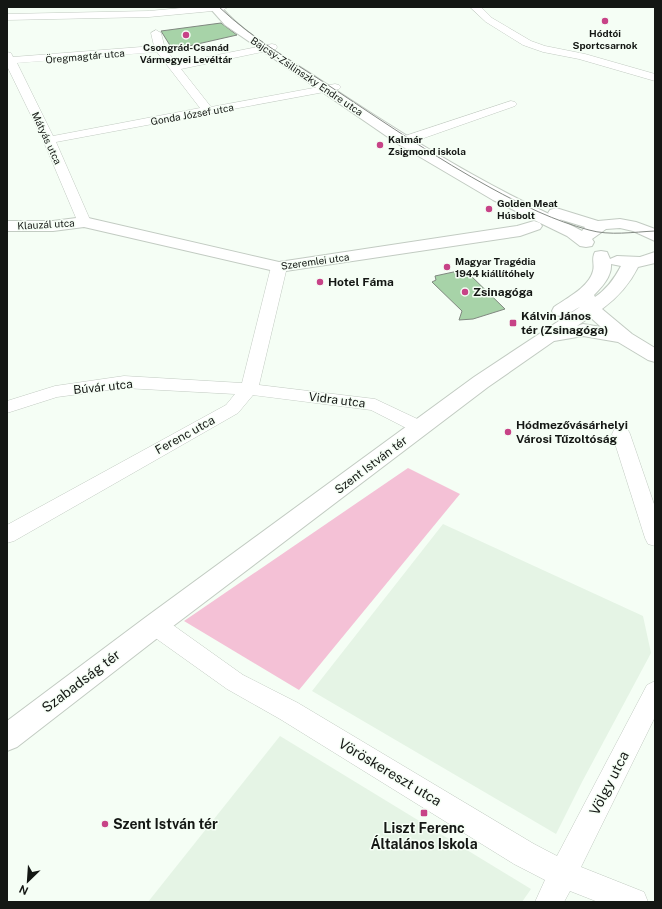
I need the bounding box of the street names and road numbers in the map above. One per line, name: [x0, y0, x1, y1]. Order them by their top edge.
street label: Bajcsy-Zsilinszky Endre utca: [249, 34, 365, 118]
street label: Öregmagtár utca: [45, 47, 125, 65]
street label: Gonda József utca: [149, 101, 235, 127]
street label: Mátyás utca: [30, 110, 64, 166]
street label: Klauzál utca: [17, 217, 75, 231]
street label: Szeremlei utca: [280, 250, 350, 272]
street label: Búvár utca: [73, 377, 133, 397]
street label: Vidra utca: [308, 390, 366, 410]
street label: Ferenc utca: [153, 413, 217, 457]
street label: Szent István tér: [332, 433, 410, 497]
street label: Szabadság tér: [39, 646, 123, 716]
street label: Vöröskereszt utca: [336, 735, 444, 809]
street label: Völgy utca: [586, 748, 632, 818]

